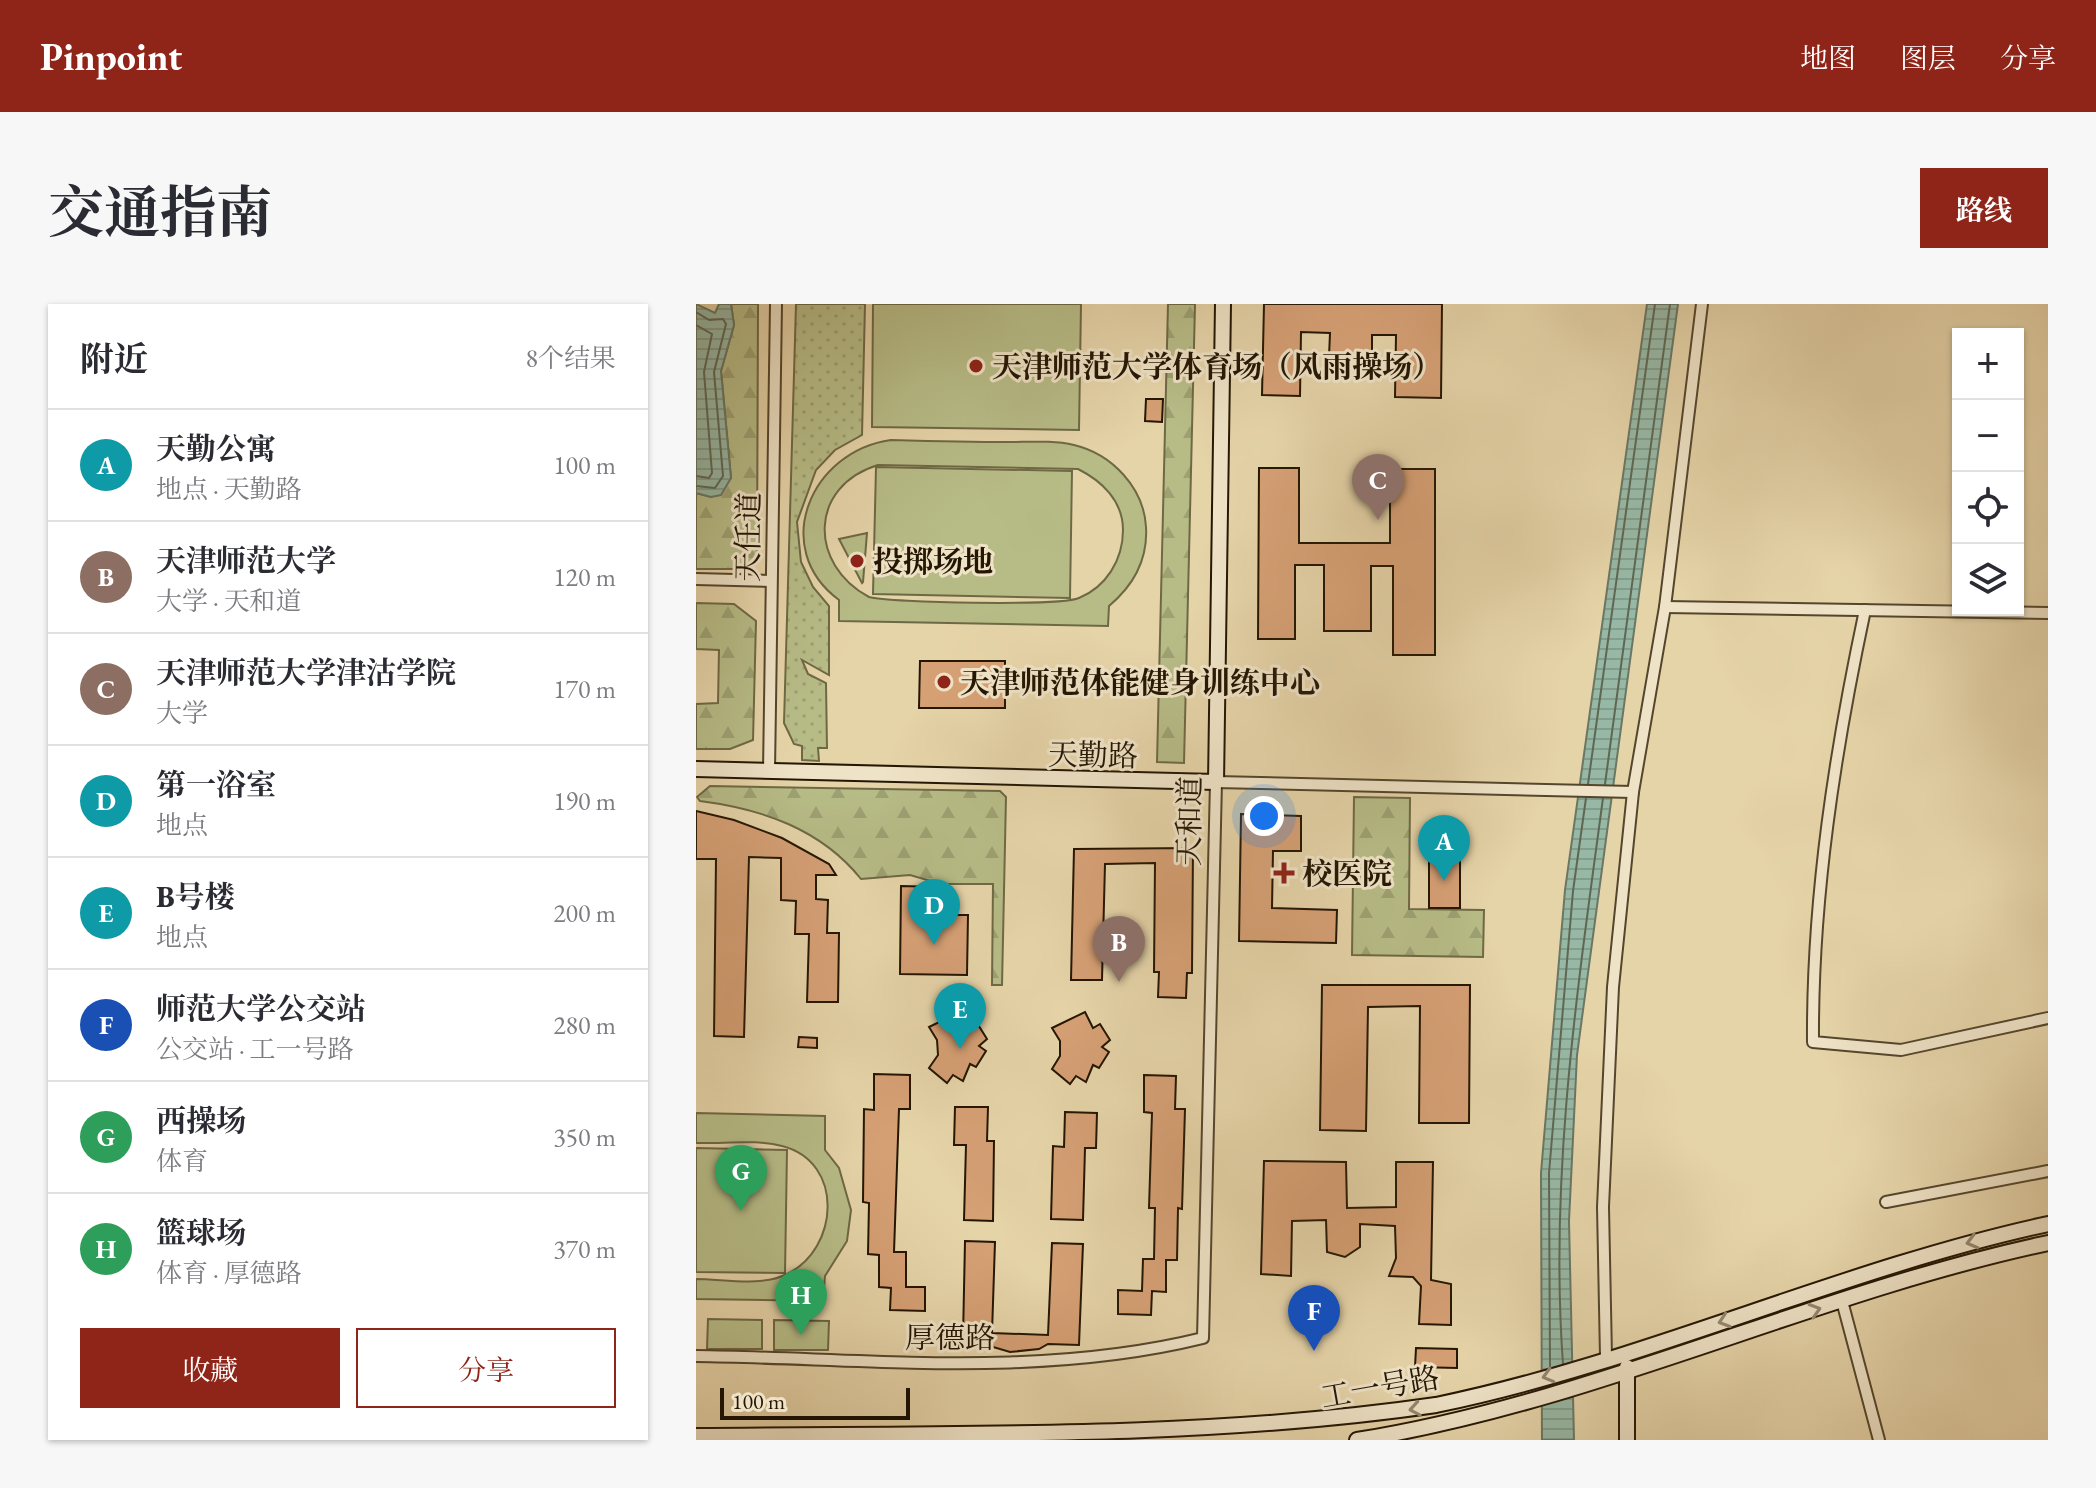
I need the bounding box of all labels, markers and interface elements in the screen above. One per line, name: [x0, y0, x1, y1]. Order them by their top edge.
text: Pinpoint: [40, 32, 182, 81]
text: 地图: [1800, 40, 1856, 76]
text: 图层: [1900, 40, 1956, 76]
text: 分享: [2000, 40, 2056, 76]
button: 路线: [1920, 168, 2048, 248]
text: 交通指南: [48, 176, 272, 249]
map controls: [1952, 328, 2024, 616]
button: +: [1952, 328, 2024, 400]
text: 附近: [80, 337, 148, 381]
text: 8个结果: [526, 341, 616, 375]
place label: 天津师范大学体育场（风雨操场）: [992, 347, 1442, 386]
marker: 天津师范大学体育场（风雨操场）: [967, 357, 985, 375]
button: −: [1952, 400, 2024, 472]
text: 天勤公寓: [156, 429, 276, 468]
text: A: [97, 448, 115, 482]
text: 100 m: [553, 448, 616, 482]
pin: C: [1352, 454, 1404, 520]
text: 地点 · 天勤路: [156, 472, 302, 506]
button: locate: [1952, 472, 2024, 544]
street label: 天任道: [728, 492, 768, 582]
text: 天津师范大学: [156, 541, 336, 580]
place label: 投掷场地: [873, 542, 993, 581]
button: layers: [1952, 544, 2024, 616]
marker: 投掷场地: [848, 552, 866, 570]
text: B: [98, 560, 114, 594]
text: 120 m: [553, 560, 616, 594]
text: 大学 · 天和道: [156, 584, 302, 618]
text: 天津师范大学津沽学院: [156, 653, 456, 692]
place label: 天津师范体能健身训练中心: [960, 663, 1320, 702]
text: C: [97, 672, 115, 706]
text: 170 m: [553, 672, 616, 706]
marker: 天津师范体能健身训练中心: [935, 673, 953, 691]
text: 大学: [156, 696, 208, 730]
street label: 天勤路: [1048, 735, 1138, 775]
text: 第一浴室: [156, 765, 276, 804]
street label: 天和道: [1169, 776, 1209, 866]
text: D: [96, 784, 116, 818]
text: 190 m: [553, 784, 616, 818]
your location: [1244, 796, 1284, 836]
text: 地点: [156, 808, 208, 842]
pin: A: [1418, 815, 1470, 881]
place label: 校医院: [1302, 854, 1392, 893]
marker: 校医院: [1273, 862, 1295, 884]
text: B号楼: [156, 877, 235, 916]
pin: D: [908, 879, 960, 945]
text: E: [99, 896, 113, 930]
text: 200 m: [553, 896, 616, 930]
pin: B: [1093, 916, 1145, 982]
text: 地点: [156, 920, 208, 954]
pin: E: [934, 983, 986, 1049]
text: 师范大学公交站: [156, 989, 366, 1028]
text: F: [99, 1008, 113, 1042]
text: 280 m: [553, 1008, 616, 1042]
text: 公交站 · 工一号路: [156, 1032, 354, 1066]
text: 西操场: [156, 1101, 246, 1140]
text: G: [97, 1120, 115, 1154]
text: 350 m: [553, 1120, 616, 1154]
text: 体育: [156, 1144, 208, 1178]
pin: G: [715, 1145, 767, 1211]
text: 篮球场: [156, 1213, 246, 1252]
text: H: [96, 1232, 116, 1266]
text: 370 m: [553, 1232, 616, 1266]
one-way arrow: [1966, 1233, 1980, 1249]
text: 体育 · 厚德路: [156, 1256, 302, 1290]
pin: H: [775, 1269, 827, 1335]
pin: F: [1288, 1285, 1340, 1351]
one-way arrow: [1807, 1303, 1821, 1319]
one-way arrow: [1718, 1312, 1732, 1328]
street label: 厚德路: [905, 1318, 995, 1357]
button: 收藏: [80, 1328, 340, 1408]
button: 分享: [356, 1328, 616, 1408]
street label: 工一号路: [1318, 1357, 1442, 1417]
one-way arrow: [1542, 1366, 1556, 1383]
scale bar: [720, 1384, 910, 1420]
text: 100 m: [732, 1387, 785, 1416]
one-way arrow: [1408, 1400, 1422, 1417]

